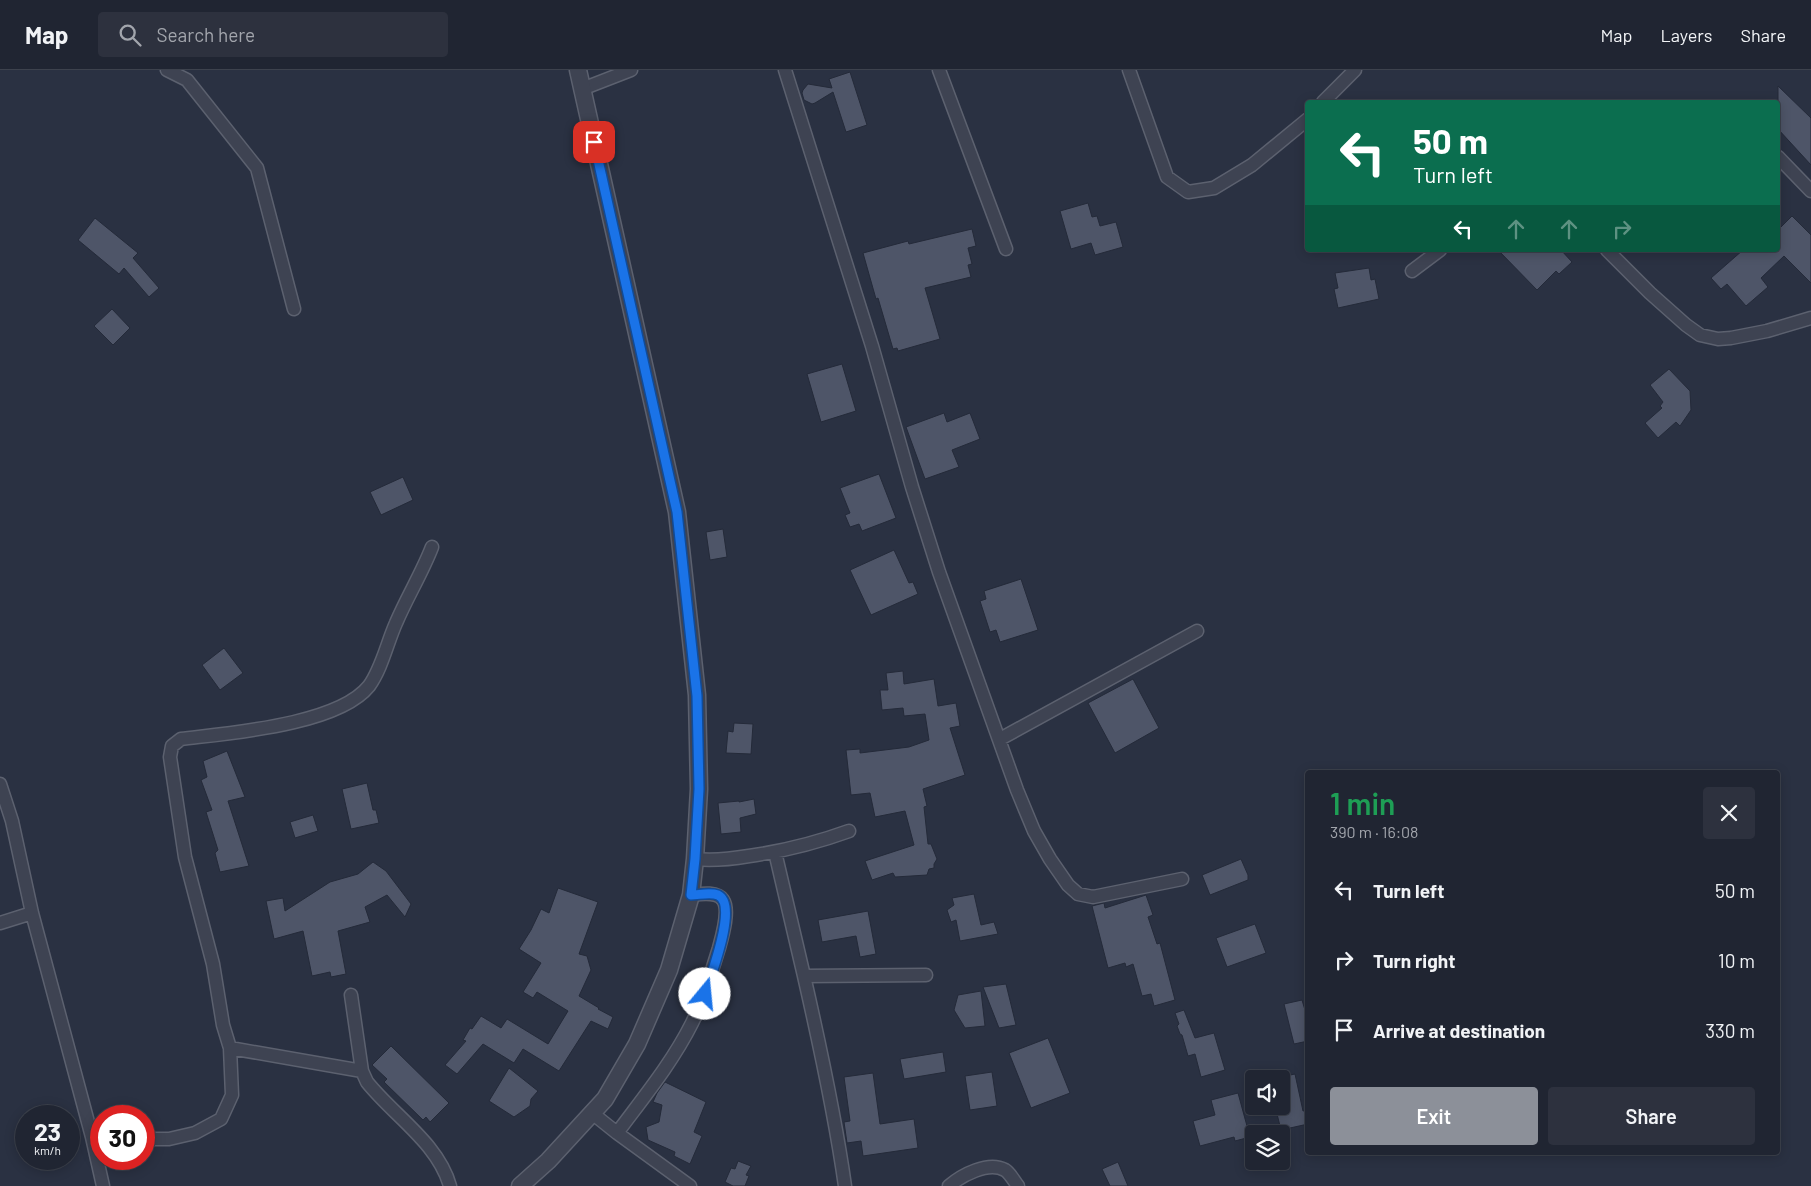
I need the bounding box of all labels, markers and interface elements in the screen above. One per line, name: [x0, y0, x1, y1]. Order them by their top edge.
search box: [98, 12, 448, 57]
text: Map: [25, 20, 68, 49]
icon: search: [116, 21, 144, 49]
text: Search here: [156, 23, 255, 46]
text: Map: [1600, 24, 1632, 46]
text: Layers: [1660, 24, 1713, 46]
text: Share: [1741, 24, 1786, 46]
text: 50 m: [1413, 119, 1488, 161]
icon: left: [1330, 120, 1395, 185]
pin: [573, 121, 615, 163]
icon: arrive: [580, 128, 608, 156]
text: Turn left: [1413, 161, 1493, 187]
icon: left: [1449, 215, 1477, 243]
icon: ahead: [1502, 215, 1530, 243]
icon: ahead: [1555, 215, 1583, 243]
icon: right: [1608, 215, 1636, 243]
text: 1 min: [1330, 785, 1395, 821]
button: close: [1703, 787, 1755, 839]
text: 390 m · 16:08: [1330, 822, 1418, 841]
icon: left: [1330, 876, 1358, 904]
text: Turn left: [1373, 879, 1444, 902]
text: 50 m: [1715, 879, 1755, 902]
icon: right: [1330, 946, 1358, 974]
text: Turn right: [1373, 949, 1455, 972]
text: 10 m: [1718, 949, 1755, 972]
position arrow: [678, 967, 730, 1019]
icon: arrive: [1330, 1016, 1358, 1044]
text: Arrive at destination: [1373, 1019, 1545, 1042]
text: 330 m: [1705, 1019, 1755, 1042]
map controls: [1245, 1070, 1290, 1170]
button: sound: [1245, 1070, 1290, 1115]
button: Exit: [1330, 1087, 1538, 1145]
button: Share: [1548, 1087, 1755, 1145]
speed limit sign: 30: [90, 1105, 155, 1170]
text: 23: [34, 1116, 61, 1146]
button: layers: [1245, 1125, 1290, 1170]
text: km/h: [34, 1143, 61, 1157]

